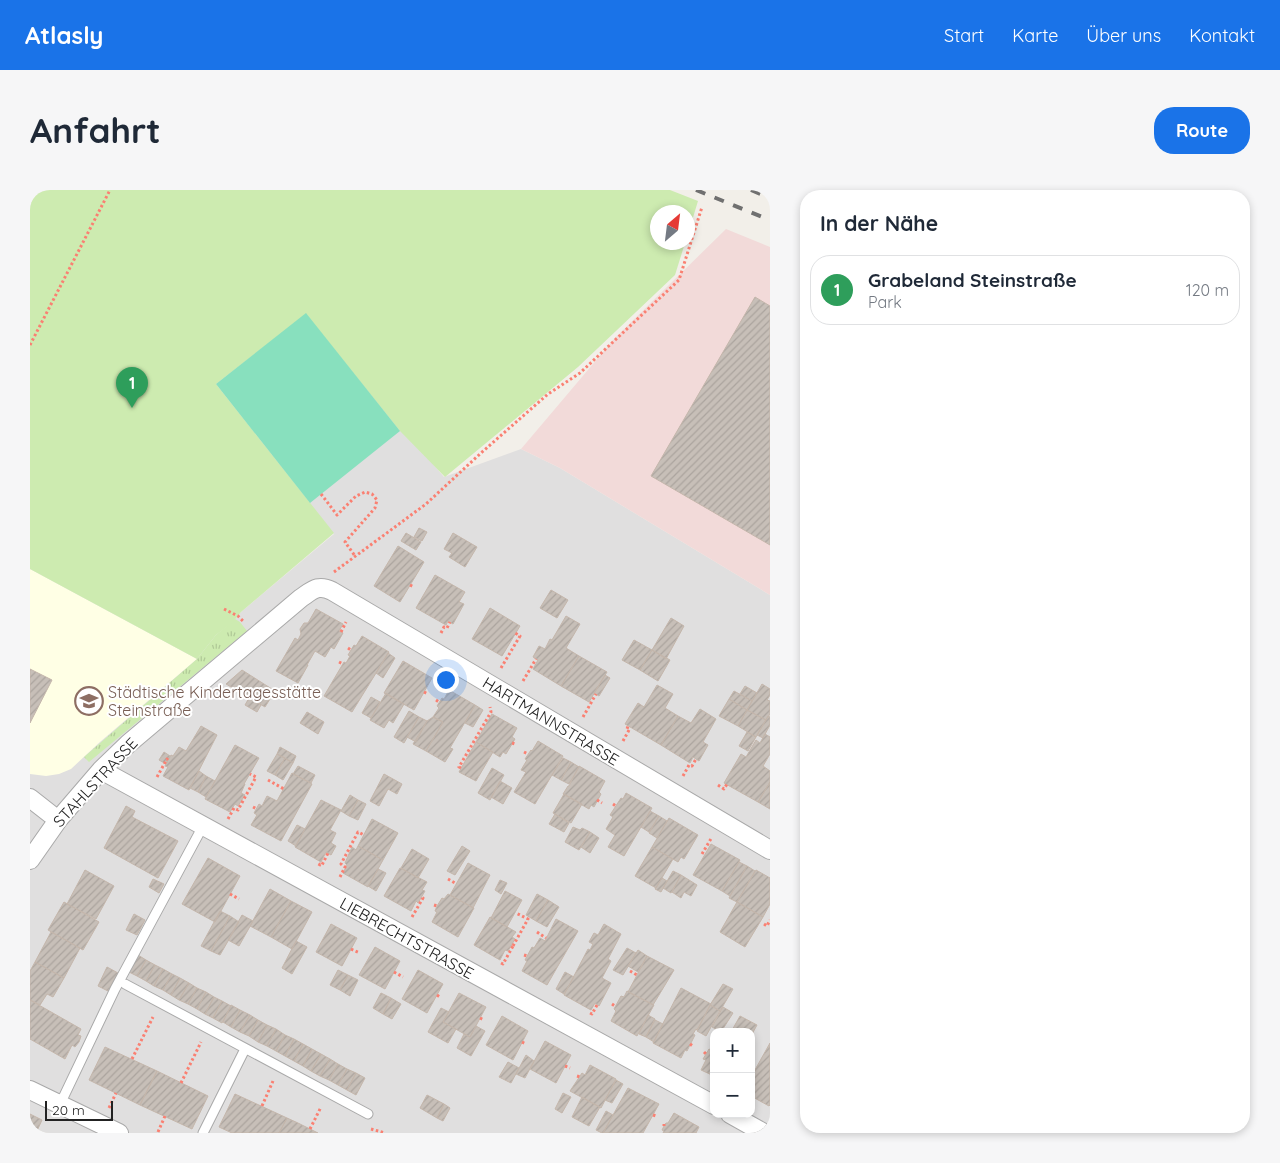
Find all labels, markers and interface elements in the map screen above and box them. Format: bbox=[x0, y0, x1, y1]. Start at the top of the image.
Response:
text: Atlasly bbox=[25, 20, 103, 50]
text: Start bbox=[944, 24, 984, 47]
text: Karte bbox=[1012, 24, 1058, 47]
text: Über uns bbox=[1086, 24, 1161, 47]
text: Kontakt bbox=[1189, 24, 1255, 47]
button: Route bbox=[1154, 107, 1250, 154]
text: Anfahrt bbox=[30, 108, 161, 152]
north arrow bbox=[650, 205, 695, 250]
text: In der Nähe bbox=[820, 210, 938, 236]
text: Grabeland Steinstraße bbox=[868, 268, 1077, 292]
text: 1 bbox=[834, 280, 840, 300]
text: 120 m bbox=[1186, 280, 1229, 300]
text: Park bbox=[868, 292, 902, 312]
pin: 1 bbox=[116, 367, 148, 408]
your location bbox=[433, 667, 459, 693]
street label: HARTMANNSTRASSE bbox=[479, 672, 623, 770]
place label: Städtische Kindertagesstätte Steinstraße bbox=[108, 682, 321, 720]
school or university icon: Städtische Kindertagesstätte Steinstraße bbox=[74, 686, 104, 716]
street label: STAHLSTRASSE bbox=[48, 733, 142, 831]
street label: LIEBRECHTSTRASSE bbox=[336, 893, 478, 983]
map controls bbox=[710, 1028, 755, 1118]
button: + bbox=[710, 1028, 755, 1073]
button: − bbox=[710, 1073, 755, 1118]
scale bar bbox=[45, 1098, 112, 1121]
text: 20 m bbox=[52, 1101, 85, 1119]

